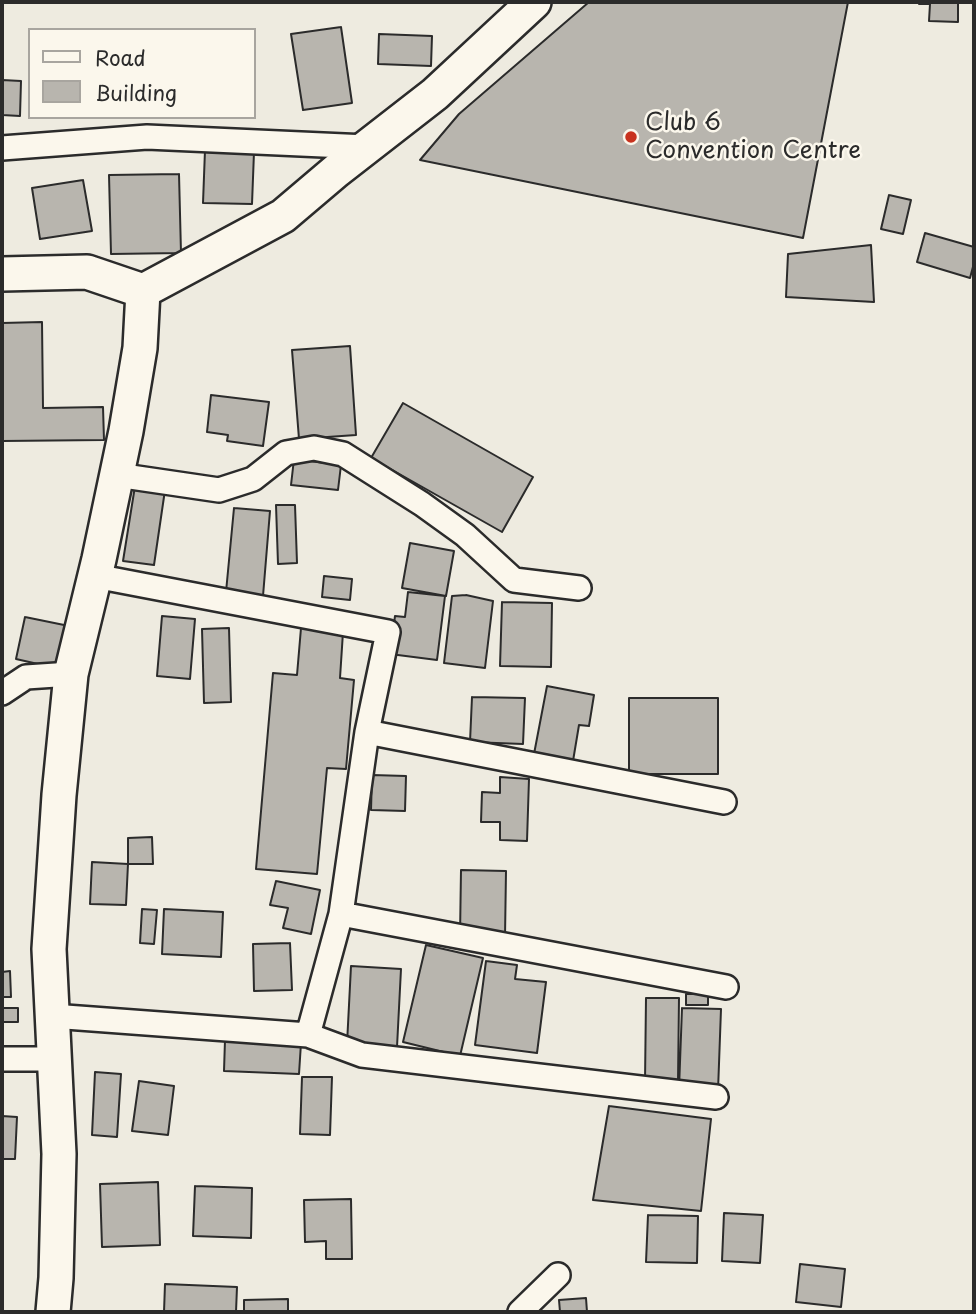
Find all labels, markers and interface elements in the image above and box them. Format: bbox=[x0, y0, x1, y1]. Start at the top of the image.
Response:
legend bbox=[28, 28, 256, 119]
text: Road bbox=[95, 41, 146, 73]
text: Building bbox=[95, 76, 177, 108]
place label: Club 6 Convention Centre bbox=[645, 109, 861, 165]
marker: Club 6 Convention Centre bbox=[623, 129, 639, 145]

